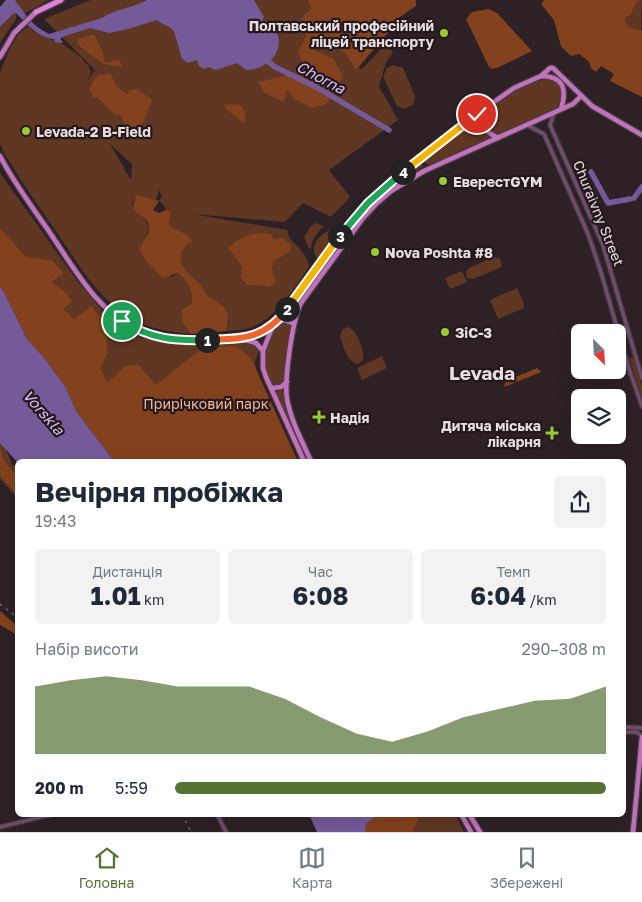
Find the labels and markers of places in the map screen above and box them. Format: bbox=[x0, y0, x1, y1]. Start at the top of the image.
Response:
place label: Полтавський професійний ліцей транспорту bbox=[249, 17, 435, 50]
marker: Полтавський професійний ліцей транспорту bbox=[438, 27, 450, 39]
pin bbox=[456, 93, 498, 135]
place label: Levada-2 B-Field bbox=[36, 123, 151, 140]
marker: Levada-2 B-Field bbox=[20, 125, 32, 137]
pin: 4 bbox=[390, 160, 416, 184]
place label: ЕверестGYM bbox=[453, 173, 543, 190]
marker: ЕверестGYM bbox=[437, 175, 449, 187]
pin: 3 bbox=[328, 224, 352, 248]
place label: Nova Poshta #8 bbox=[385, 244, 493, 261]
marker: Nova Poshta #8 bbox=[369, 246, 381, 258]
pin: 2 bbox=[274, 296, 300, 322]
pin bbox=[101, 300, 143, 342]
place label: ЗіС-3 bbox=[455, 324, 492, 341]
marker: ЗіС-3 bbox=[439, 326, 451, 338]
pin: 1 bbox=[194, 328, 220, 352]
place label: Надія bbox=[330, 409, 370, 426]
marker: Надія bbox=[312, 410, 326, 424]
place label: Дитяча міська лікарня bbox=[441, 417, 541, 450]
marker: Дитяча міська лікарня bbox=[545, 426, 559, 440]

